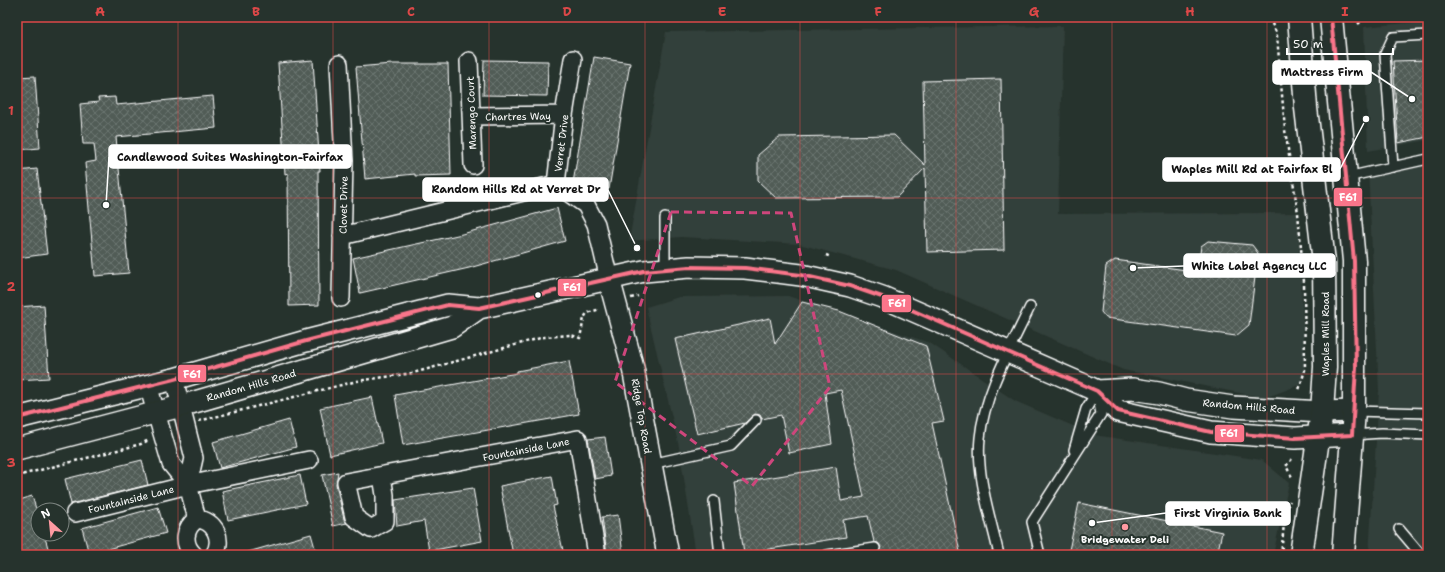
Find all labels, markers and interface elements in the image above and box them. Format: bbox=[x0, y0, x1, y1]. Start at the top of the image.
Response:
text: A bbox=[95, 3, 105, 20]
text: B bbox=[252, 3, 260, 20]
text: C bbox=[407, 3, 415, 20]
text: D bbox=[562, 3, 572, 20]
text: E bbox=[718, 3, 727, 20]
text: F bbox=[874, 3, 882, 20]
text: G bbox=[1029, 3, 1040, 20]
text: H bbox=[1185, 3, 1195, 20]
text: I bbox=[1341, 3, 1349, 20]
scale bar bbox=[1287, 30, 1393, 56]
text: 50 m bbox=[1293, 36, 1323, 52]
callout: Mattress Firm bbox=[1273, 61, 1371, 84]
text: Mattress Firm bbox=[1281, 65, 1363, 80]
street label: Marengo Court bbox=[464, 76, 479, 150]
text: 1 bbox=[8, 102, 14, 119]
street label: Chartres Way bbox=[485, 109, 551, 124]
street label: Verret Drive bbox=[552, 113, 572, 173]
callout: Candlewood Suites Washington-Fairfax bbox=[109, 145, 351, 168]
text: Candlewood Suites Washington-Fairfax bbox=[117, 150, 343, 165]
callout: Waples Mill Rd at Fairfax Bl bbox=[1163, 158, 1340, 181]
text: Waples Mill Rd at Fairfax Bl bbox=[1171, 162, 1333, 177]
street label: Clovet Drive bbox=[336, 176, 351, 234]
callout: Random Hills Rd at Verret Dr bbox=[423, 178, 608, 201]
text: Random Hills Rd at Verret Dr bbox=[431, 182, 601, 197]
line badge: F61 bbox=[1333, 187, 1363, 207]
text: F61 bbox=[1339, 190, 1357, 205]
callout: White Label Agency LLC bbox=[1184, 254, 1335, 277]
text: White Label Agency LLC bbox=[1191, 259, 1327, 274]
text: 2 bbox=[6, 278, 16, 295]
line badge: F61 bbox=[557, 278, 587, 297]
text: F61 bbox=[563, 280, 581, 295]
unlabelled marker bbox=[533, 290, 543, 300]
street label: Waples Mill Road bbox=[1319, 291, 1332, 376]
line badge: F61 bbox=[881, 294, 912, 313]
text: F61 bbox=[888, 296, 906, 311]
line badge: F61 bbox=[177, 364, 207, 383]
street label: Random Hills Road bbox=[205, 366, 298, 405]
text: F61 bbox=[183, 367, 201, 382]
street label: Ridge Top Road bbox=[628, 377, 655, 455]
street label: Random Hills Road bbox=[1202, 396, 1296, 417]
line badge: F61 bbox=[1214, 424, 1245, 443]
text: F61 bbox=[1220, 426, 1238, 441]
street label: Fountainside Lane bbox=[482, 435, 571, 464]
text: 3 bbox=[6, 454, 16, 471]
street label: Fountainside Lane bbox=[87, 482, 176, 516]
north arrow bbox=[30, 502, 70, 542]
callout: First Virginia Bank bbox=[1166, 502, 1290, 525]
text: N bbox=[38, 505, 53, 522]
text: First Virginia Bank bbox=[1174, 506, 1282, 521]
marker: Bridgewater Deli bbox=[1120, 522, 1130, 532]
place label: Bridgewater Deli bbox=[1081, 533, 1169, 546]

